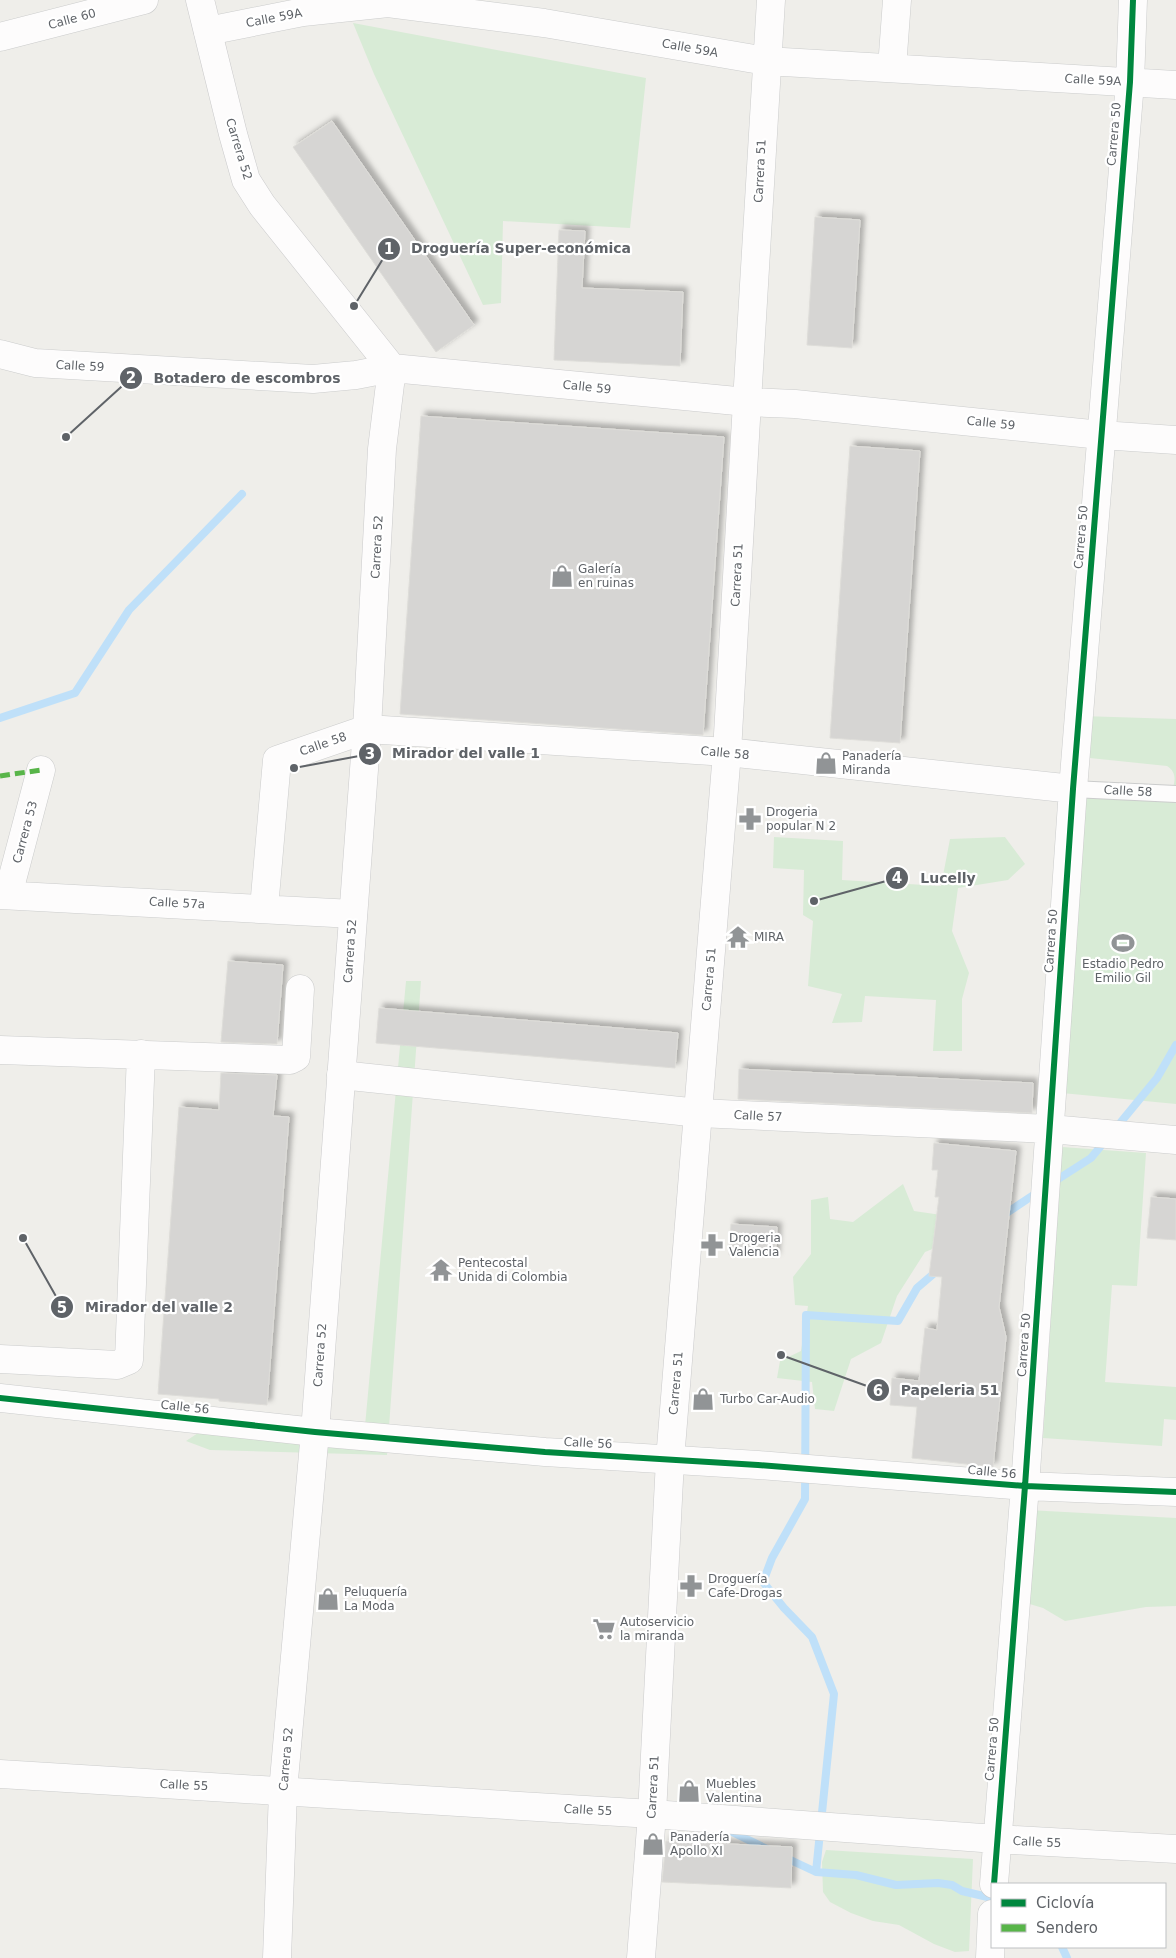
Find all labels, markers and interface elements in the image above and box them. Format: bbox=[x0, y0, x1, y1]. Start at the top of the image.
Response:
street label: Calle 60 bbox=[47, 6, 97, 32]
street label: Calle 59A bbox=[245, 6, 304, 30]
street label: Calle 59A bbox=[661, 36, 720, 60]
street label: Calle 59A bbox=[1064, 72, 1123, 89]
street label: Carrera 50 bbox=[1104, 102, 1124, 166]
street label: Carrera 52 bbox=[223, 116, 255, 182]
street label: Carrera 51 bbox=[751, 139, 769, 203]
callout: Droguería Super-económica bbox=[376, 234, 641, 263]
text: 1 bbox=[384, 240, 394, 258]
text: Droguería Super-económica bbox=[411, 240, 631, 256]
street label: Calle 59 bbox=[55, 358, 105, 374]
callout: Botadero de escombros bbox=[119, 364, 351, 393]
text: 2 bbox=[126, 369, 136, 387]
text: Botadero de escombros bbox=[154, 370, 340, 386]
street label: Calle 59 bbox=[562, 377, 612, 397]
street label: Calle 59 bbox=[966, 413, 1016, 433]
street label: Carrera 50 bbox=[1071, 505, 1091, 569]
street label: Carrera 52 bbox=[368, 515, 386, 579]
street label: Carrera 51 bbox=[728, 543, 746, 607]
place label: Galería en ruinas bbox=[578, 562, 634, 590]
shop icon: Galería en ruinas bbox=[549, 563, 575, 589]
street label: Calle 58 bbox=[298, 729, 348, 759]
callout: Mirador del valle 1 bbox=[357, 739, 550, 768]
street label: Calle 58 bbox=[700, 744, 750, 762]
text: 3 bbox=[365, 745, 375, 763]
text: Mirador del valle 1 bbox=[392, 745, 540, 761]
place label: Panadería Miranda bbox=[842, 749, 902, 777]
shop icon: Panadería Miranda bbox=[813, 750, 839, 776]
street label: Calle 58 bbox=[1103, 783, 1153, 799]
street label: Carrera 53 bbox=[10, 799, 40, 865]
place label: Drogeria popular N 2 bbox=[766, 805, 836, 833]
pharmacy icon: Drogeria popular N 2 bbox=[737, 806, 763, 832]
callout: Lucelly bbox=[885, 864, 985, 893]
text: 4 bbox=[892, 869, 902, 887]
text: Lucelly bbox=[920, 870, 976, 886]
street label: Calle 57a bbox=[149, 895, 205, 911]
street label: Carrera 50 bbox=[1042, 909, 1060, 973]
street label: Carrera 52 bbox=[341, 919, 359, 983]
temple icon: MIRA bbox=[725, 924, 751, 950]
place label: MIRA bbox=[754, 930, 785, 944]
sports icon: Estadio Pedro Emilio Gil bbox=[1110, 930, 1136, 956]
street label: Carrera 51 bbox=[699, 947, 719, 1011]
place label: Estadio Pedro Emilio Gil bbox=[1082, 957, 1164, 985]
street label: Calle 57 bbox=[733, 1108, 783, 1124]
place label: Drogeria Valencia bbox=[729, 1231, 781, 1259]
pharmacy icon: Drogeria Valencia bbox=[699, 1232, 725, 1258]
place label: Pentecostal Unida di Colombia bbox=[458, 1256, 568, 1284]
temple icon: Pentecostal Unida di Colombia bbox=[428, 1257, 454, 1283]
callout: Mirador del valle 2 bbox=[50, 1293, 243, 1322]
text: 5 bbox=[57, 1299, 67, 1317]
text: Mirador del valle 2 bbox=[85, 1299, 233, 1315]
street label: Carrera 50 bbox=[1015, 1313, 1033, 1377]
street label: Carrera 52 bbox=[311, 1323, 329, 1387]
street label: Carrera 51 bbox=[666, 1351, 686, 1415]
callout: Papeleria 51 bbox=[866, 1376, 1009, 1405]
text: 6 bbox=[873, 1382, 883, 1400]
text: Papeleria 51 bbox=[901, 1382, 999, 1398]
shop icon: Turbo Car-Audio bbox=[690, 1386, 716, 1412]
place label: Turbo Car-Audio bbox=[719, 1392, 815, 1406]
street label: Calle 56 bbox=[160, 1397, 210, 1417]
street label: Calle 56 bbox=[563, 1435, 613, 1451]
street label: Calle 56 bbox=[967, 1463, 1017, 1481]
place label: Droguería Cafe-Drogas bbox=[708, 1572, 782, 1600]
pharmacy icon: Droguería Cafe-Drogas bbox=[678, 1573, 704, 1599]
place label: Peluquería La Moda bbox=[344, 1585, 407, 1613]
shop icon: Peluquería La Moda bbox=[315, 1586, 341, 1612]
place label: Autoservicio la miranda bbox=[620, 1615, 694, 1643]
supermarket icon: Autoservicio la miranda bbox=[591, 1616, 617, 1642]
street label: Carrera 50 bbox=[982, 1717, 1002, 1781]
street label: Carrera 52 bbox=[276, 1727, 296, 1791]
street label: Carrera 51 bbox=[644, 1755, 662, 1819]
street label: Calle 55 bbox=[159, 1777, 209, 1793]
place label: Muebles Valentina bbox=[706, 1777, 762, 1805]
shop icon: Muebles Valentina bbox=[676, 1778, 702, 1804]
street label: Calle 55 bbox=[563, 1802, 613, 1818]
place label: Panadería Apollo XI bbox=[670, 1830, 730, 1858]
shop icon: Panadería Apollo XI bbox=[640, 1831, 666, 1857]
street label: Calle 55 bbox=[1012, 1834, 1062, 1850]
legend bbox=[991, 1883, 1166, 1948]
text: Ciclovía bbox=[1036, 1894, 1094, 1912]
text: Sendero bbox=[1036, 1919, 1098, 1937]

